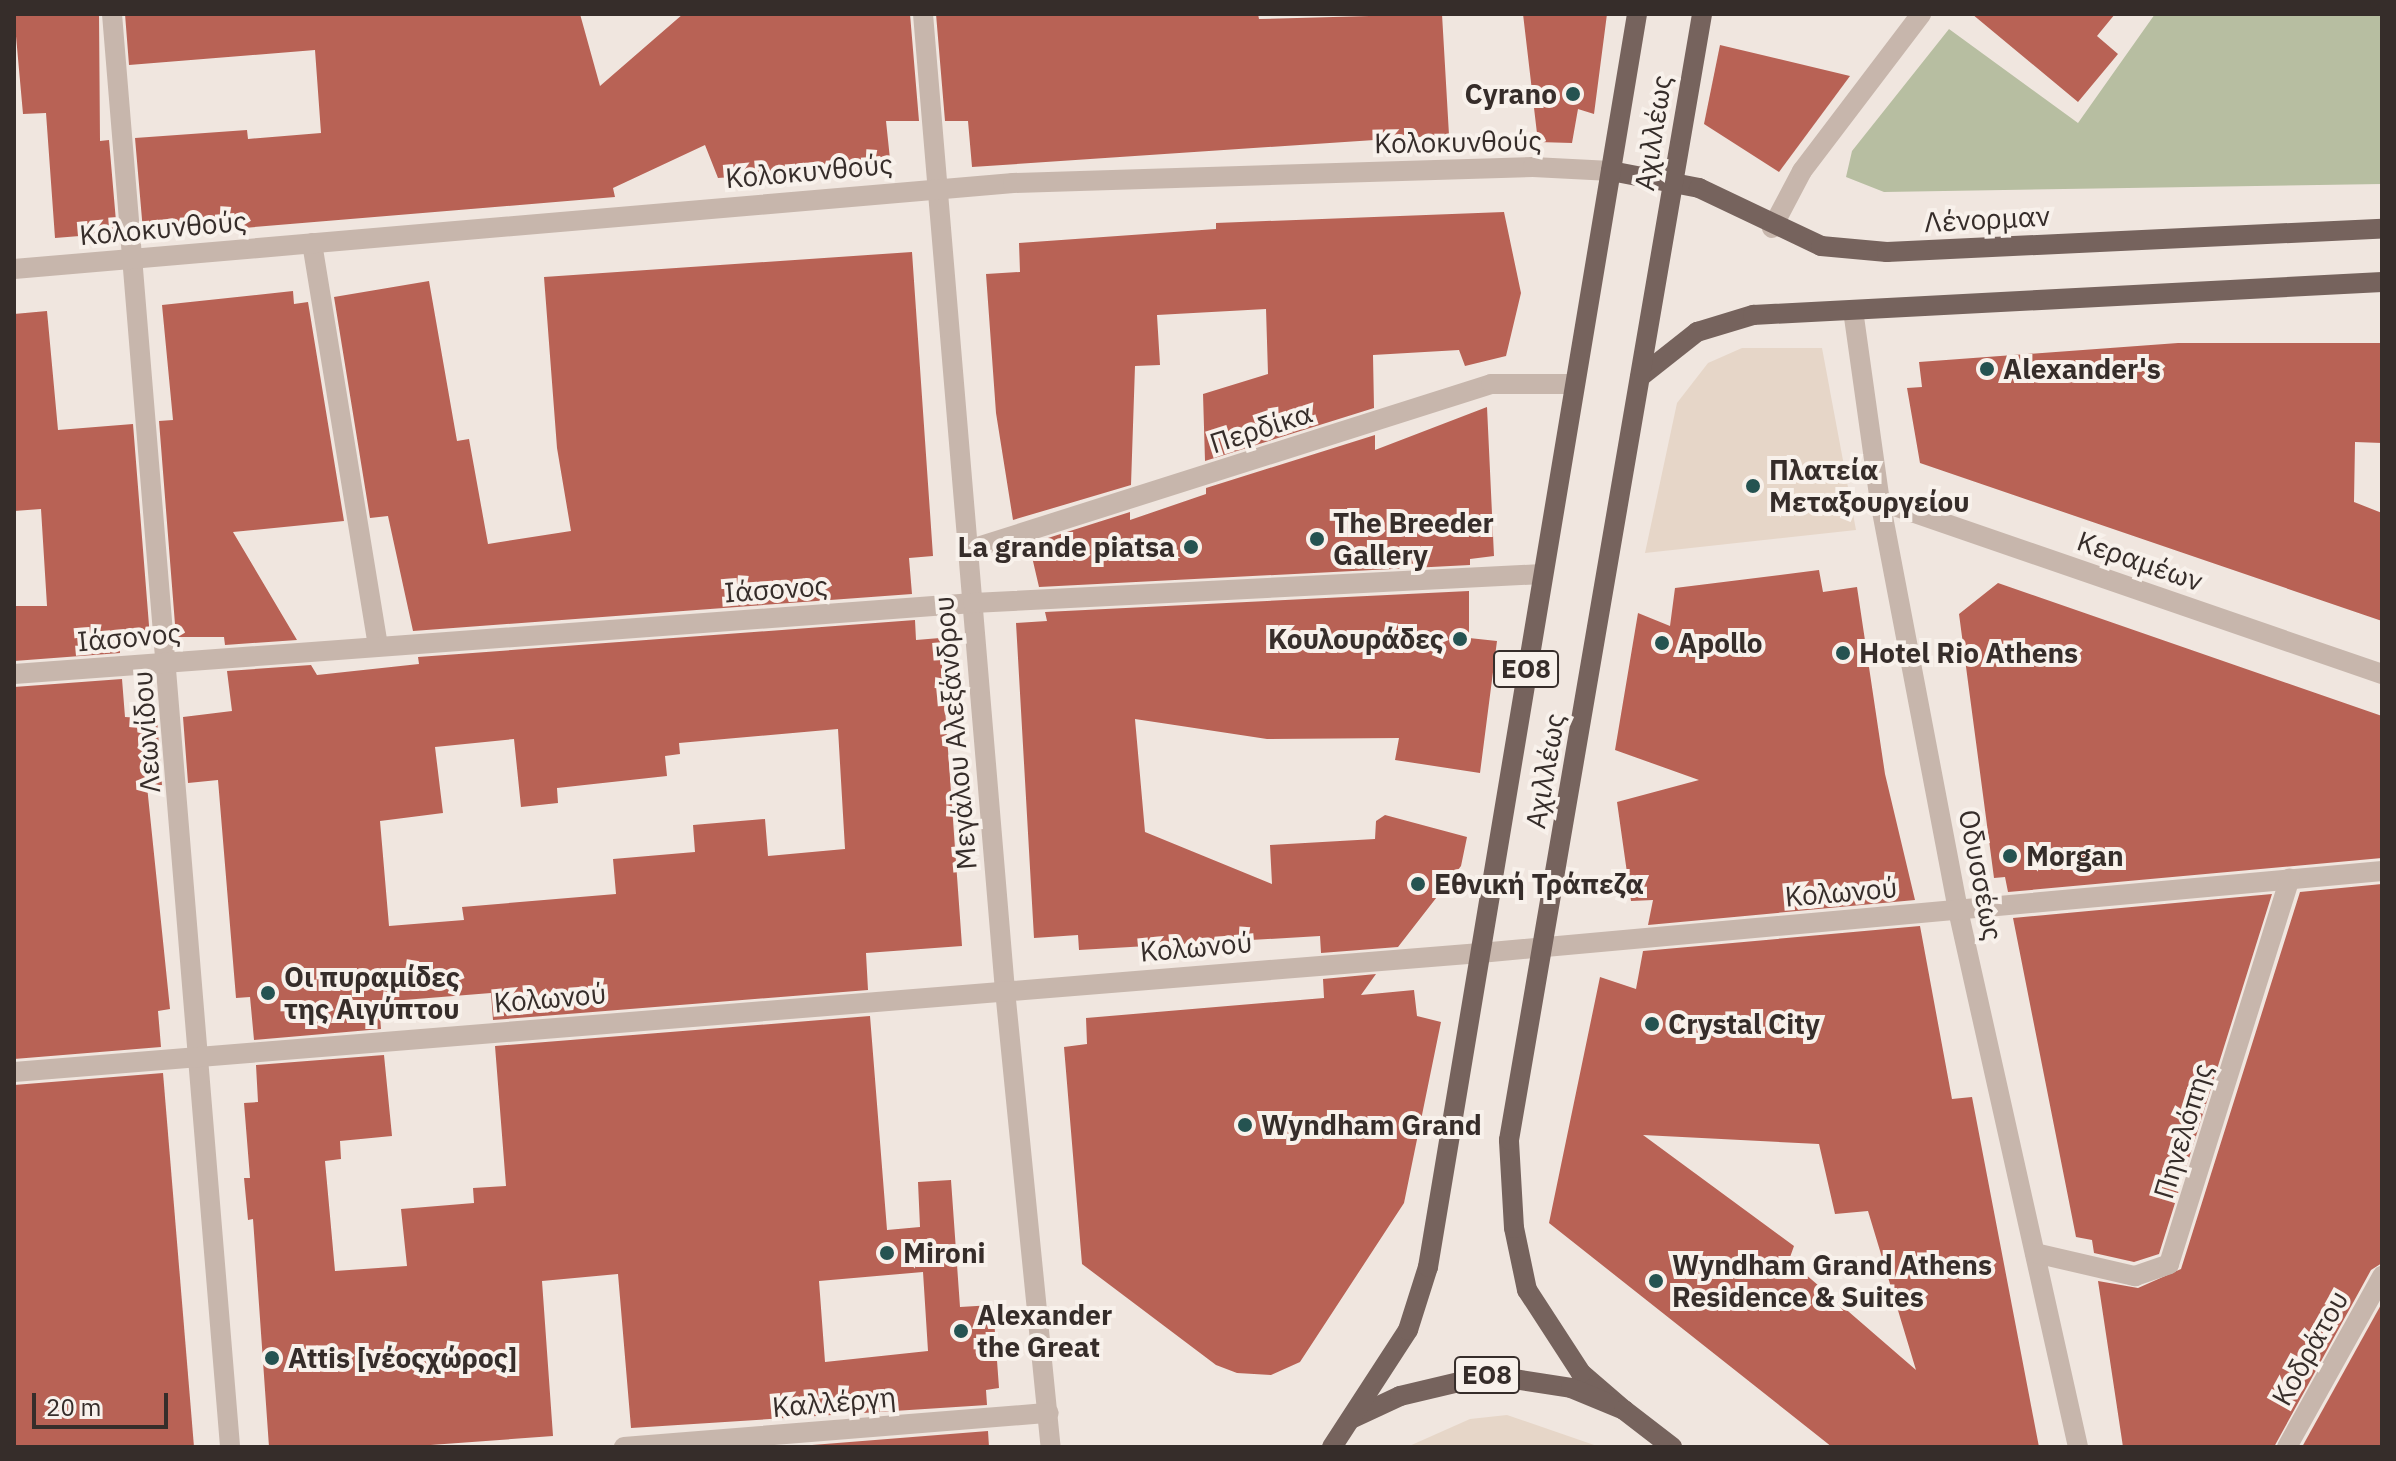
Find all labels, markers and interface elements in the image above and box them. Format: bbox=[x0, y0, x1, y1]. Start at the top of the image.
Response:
street label: Αχιλλέως bbox=[1627, 73, 1679, 193]
place label: Cyrano bbox=[1464, 77, 1557, 111]
marker: Cyrano bbox=[1564, 85, 1582, 103]
street label: Κολοκυνθούς bbox=[1374, 124, 1542, 160]
street label: Κολοκυνθούς bbox=[724, 147, 894, 195]
street label: Λένορμαν bbox=[1923, 199, 2051, 239]
street label: Κολοκυνθούς bbox=[78, 204, 248, 252]
place label: Alexander's bbox=[2003, 352, 2161, 386]
marker: Alexander's bbox=[1978, 360, 1996, 378]
street label: Περδίκα bbox=[1205, 396, 1317, 460]
place label: Πλατεία Μεταξουργείου bbox=[1769, 453, 1970, 519]
marker: Πλατεία Μεταξουργείου bbox=[1744, 477, 1762, 495]
place label: The Breeder Gallery bbox=[1333, 506, 1494, 572]
street label: Κεραμέων bbox=[2073, 524, 2207, 598]
place label: La grande piatsa bbox=[958, 530, 1175, 564]
marker: The Breeder Gallery bbox=[1308, 530, 1326, 548]
marker: La grande piatsa bbox=[1182, 538, 1200, 556]
street label: Ιάσονος bbox=[723, 569, 829, 609]
street label: Μεγάλου Αλεξάνδρου bbox=[926, 595, 984, 871]
street label: Ιάσονος bbox=[76, 616, 182, 658]
place label: Κουλουράδες bbox=[1268, 622, 1444, 656]
place label: Apollo bbox=[1678, 626, 1763, 660]
marker: Κουλουράδες bbox=[1451, 630, 1469, 648]
marker: Apollo bbox=[1653, 634, 1671, 652]
place label: Hotel Rio Athens bbox=[1859, 636, 2078, 670]
marker: Hotel Rio Athens bbox=[1834, 644, 1852, 662]
road number: ΕΟ8 bbox=[1492, 647, 1560, 691]
street label: Λεωνίδου bbox=[125, 670, 167, 794]
street label: Αχιλλέως bbox=[1518, 711, 1572, 831]
street label: Οδυσσέως bbox=[1952, 807, 2010, 943]
place label: Morgan bbox=[2026, 839, 2124, 873]
marker: Morgan bbox=[2001, 847, 2019, 865]
place label: Εθνική Τράπεζα bbox=[1434, 867, 1644, 901]
street label: Κολωνού bbox=[1783, 870, 1899, 914]
marker: Εθνική Τράπεζα bbox=[1409, 875, 1427, 893]
street label: Κολωνού bbox=[1138, 925, 1254, 969]
place label: Οι πυραμίδες της Αιγύπτου bbox=[284, 960, 460, 1026]
street label: Κολωνού bbox=[492, 976, 608, 1020]
marker: Οι πυραμίδες της Αιγύπτου bbox=[259, 984, 277, 1002]
place label: Crystal City bbox=[1668, 1007, 1820, 1041]
marker: Crystal City bbox=[1643, 1015, 1661, 1033]
street label: Πηνελόπης bbox=[2146, 1059, 2220, 1203]
place label: Wyndham Grand bbox=[1261, 1108, 1482, 1142]
marker: Wyndham Grand bbox=[1236, 1116, 1254, 1134]
place label: Mironi bbox=[903, 1236, 986, 1270]
marker: Mironi bbox=[878, 1244, 896, 1262]
place label: Wyndham Grand Athens Residence & Suites bbox=[1672, 1248, 1992, 1314]
marker: Wyndham Grand Athens Residence & Suites bbox=[1647, 1272, 1665, 1290]
street label: Κοδράτου bbox=[2265, 1285, 2355, 1411]
place label: Alexander the Great bbox=[977, 1298, 1112, 1364]
marker: Alexander the Great bbox=[952, 1322, 970, 1340]
place label: Attis [νέοςχώρος] bbox=[288, 1341, 517, 1375]
marker: Attis [νέοςχώρος] bbox=[263, 1349, 281, 1367]
road number: ΕΟ8 bbox=[1453, 1353, 1521, 1397]
scale bar bbox=[36, 1377, 172, 1427]
street label: Καλλέργη bbox=[771, 1380, 897, 1424]
text: 20 m bbox=[46, 1391, 101, 1423]

